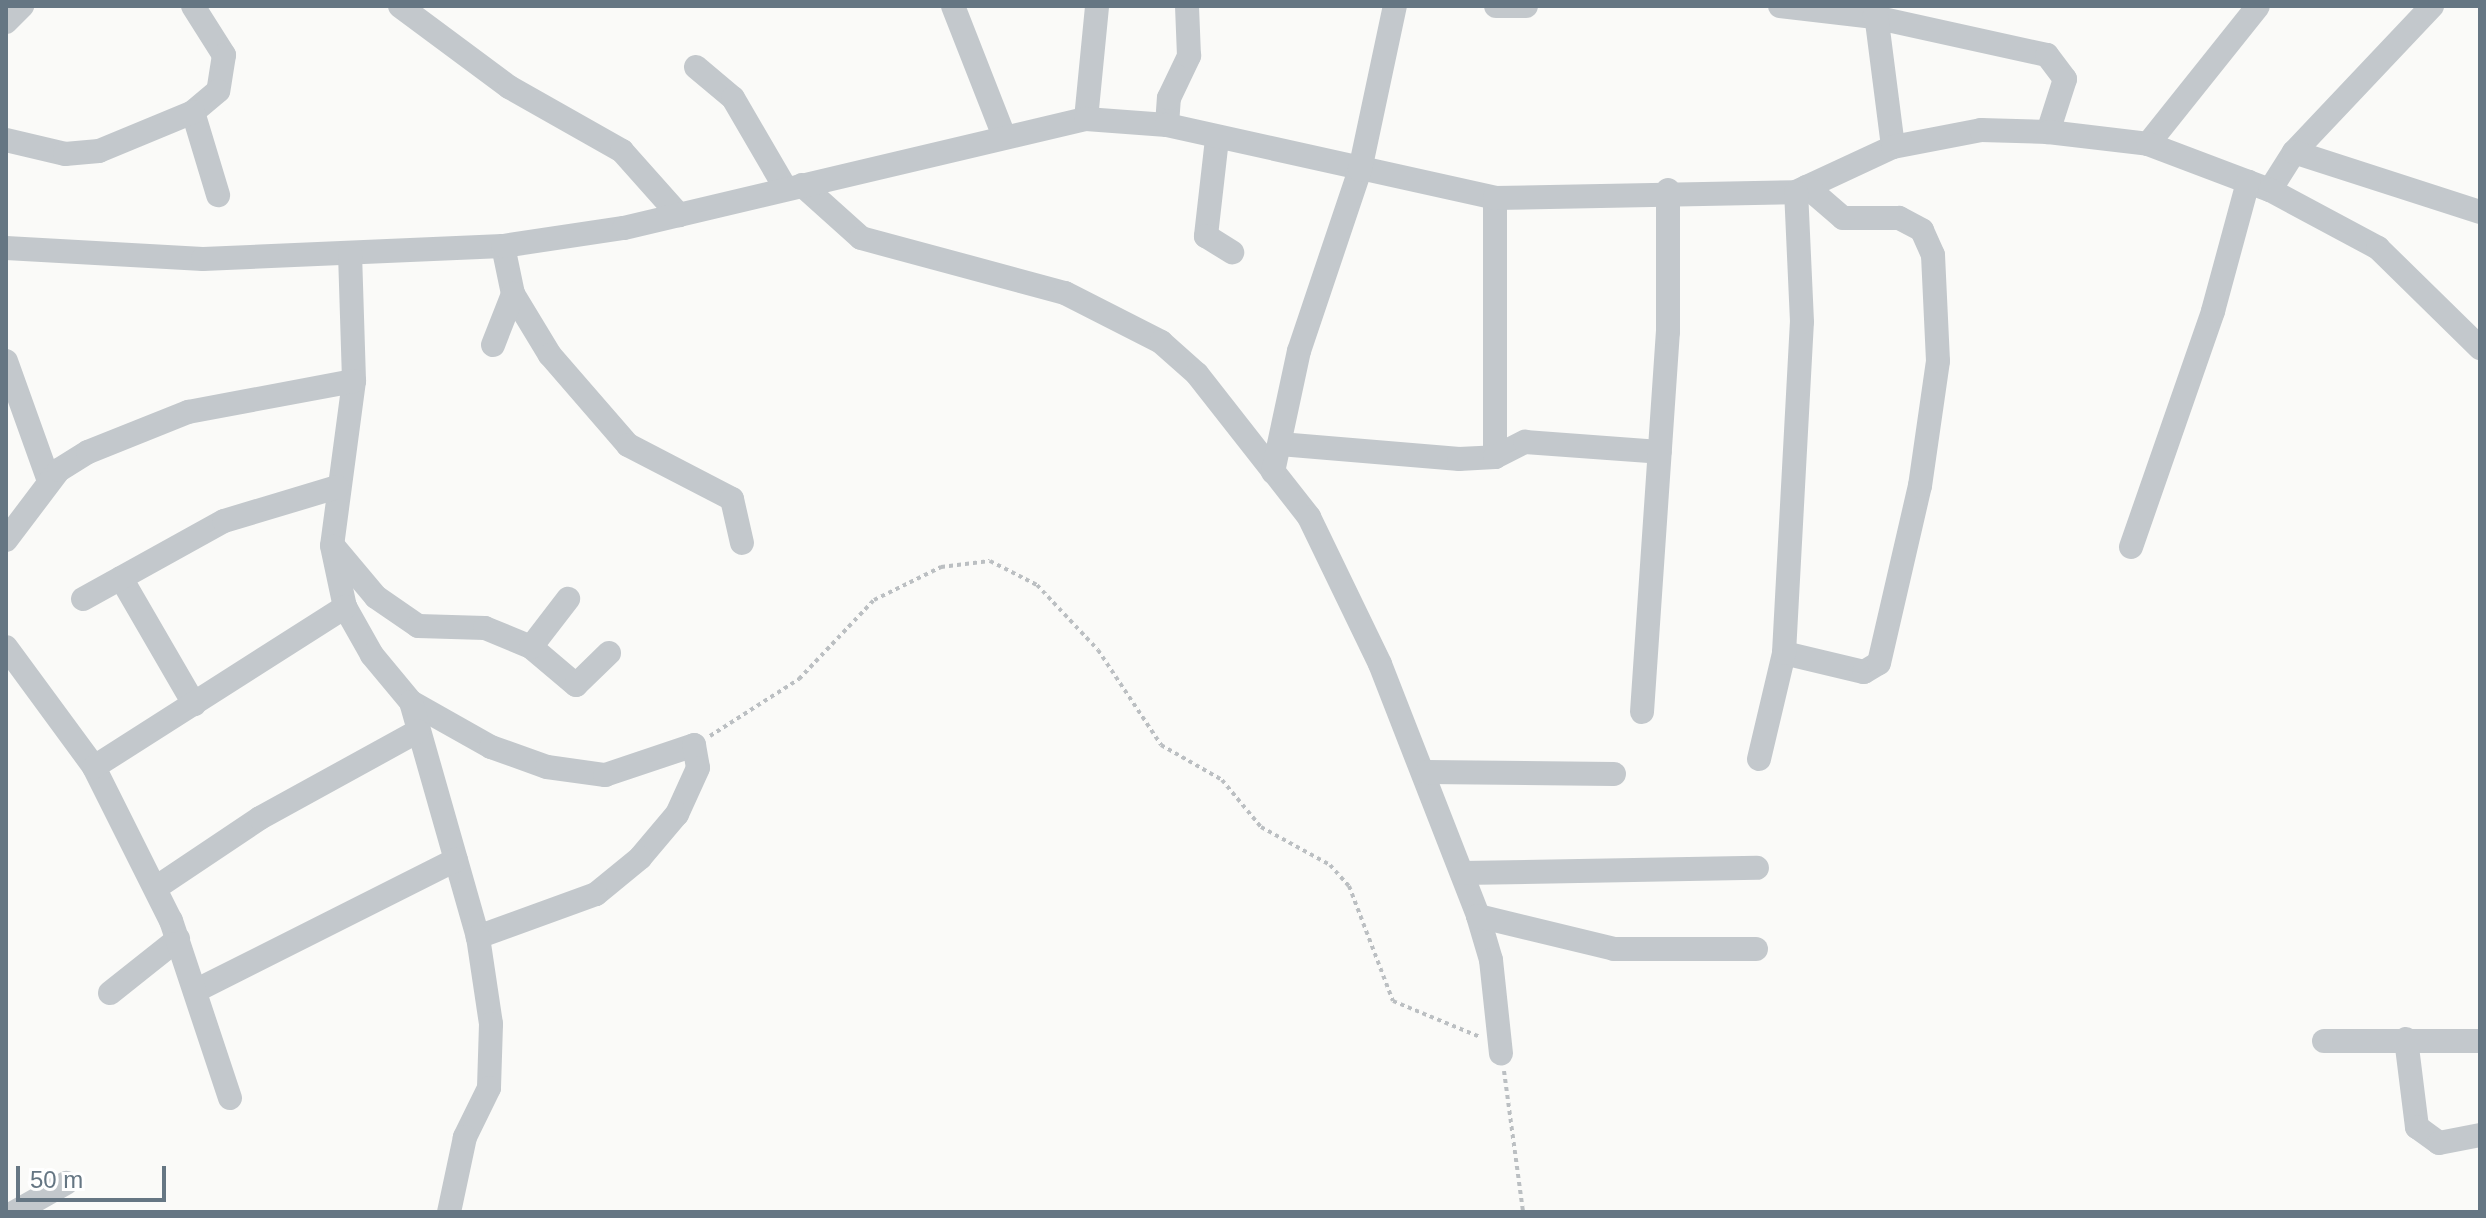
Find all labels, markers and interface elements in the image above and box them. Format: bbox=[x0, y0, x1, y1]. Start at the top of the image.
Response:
scale bar bbox=[20, 1150, 170, 1200]
text: 50 m bbox=[30, 1166, 83, 1193]

